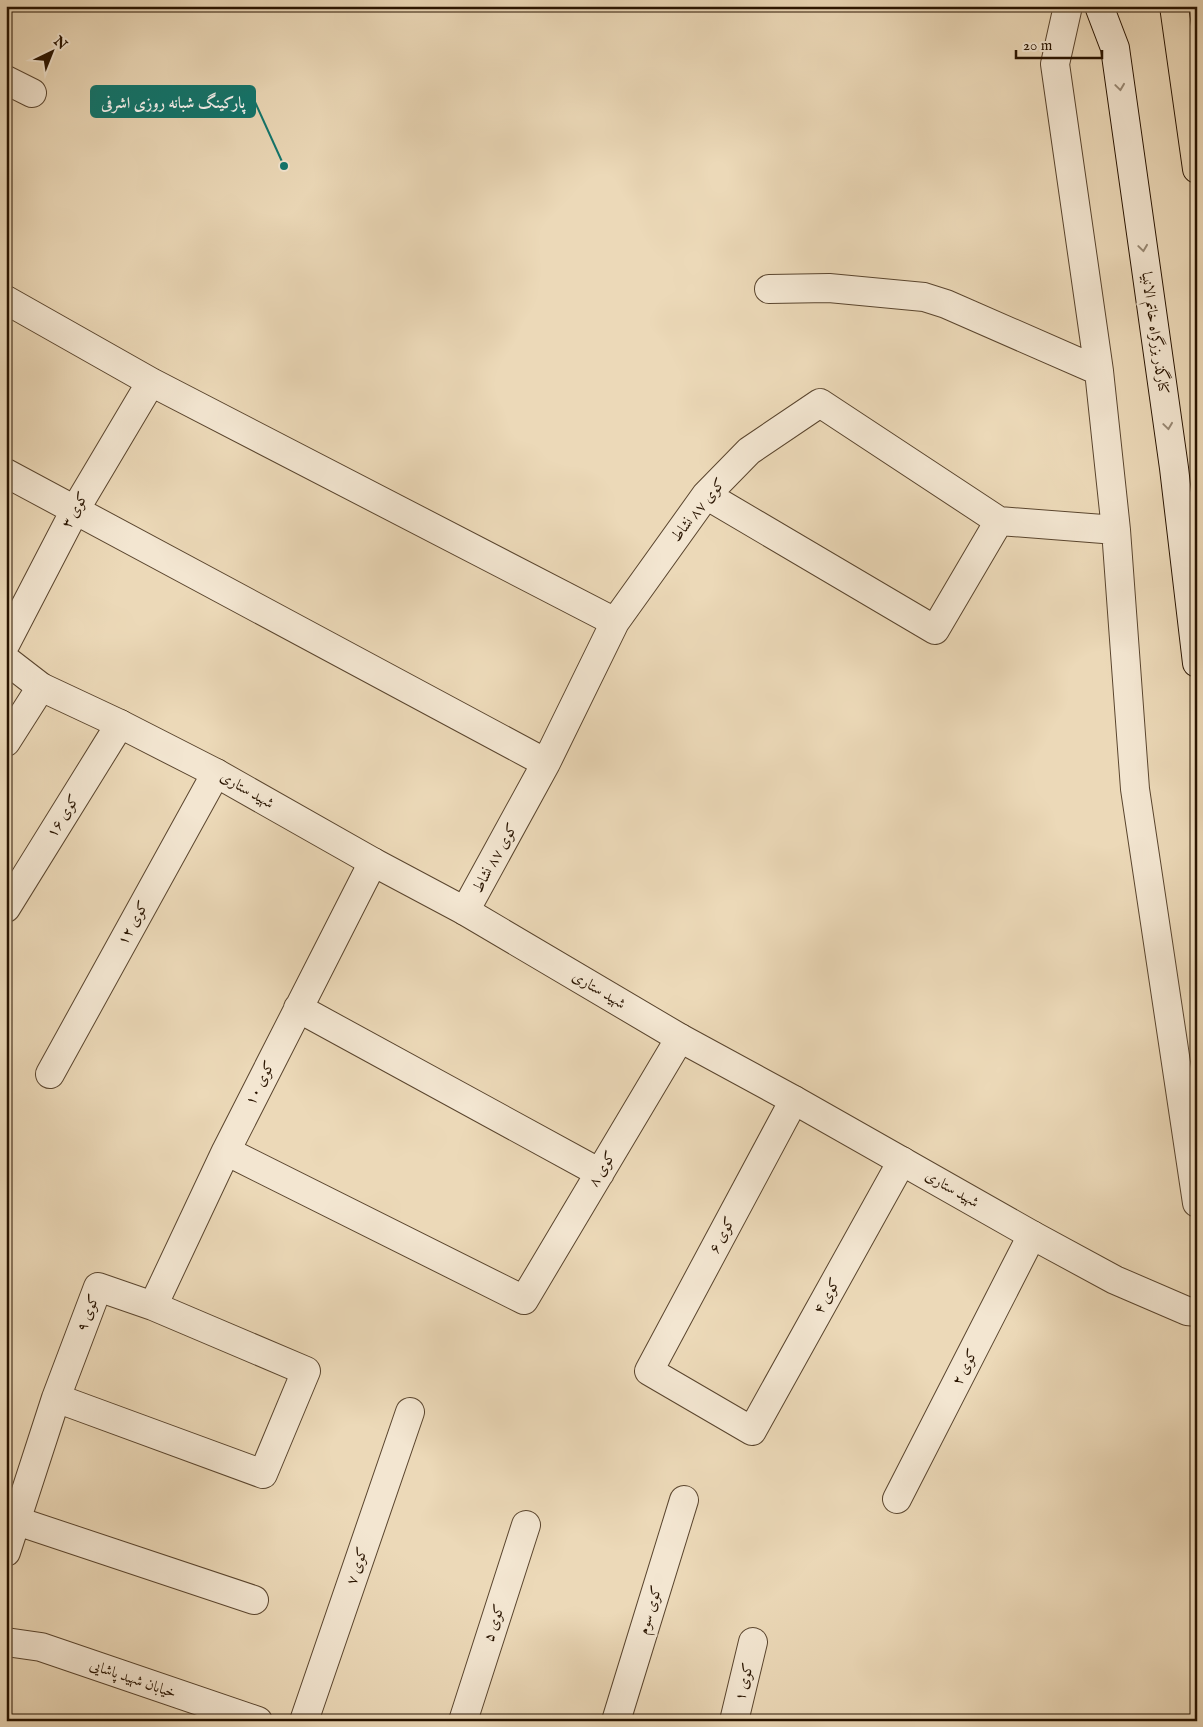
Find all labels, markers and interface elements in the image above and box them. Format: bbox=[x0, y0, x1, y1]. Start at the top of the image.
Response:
north arrow bbox=[28, 28, 78, 78]
scale bar bbox=[1016, 28, 1102, 60]
text: N bbox=[49, 32, 71, 54]
text: 20 m bbox=[1023, 36, 1053, 55]
one-way arrow bbox=[1114, 83, 1125, 91]
callout: پارکینگ شبانه روزی اشرفی bbox=[91, 86, 255, 117]
text: پارکینگ شبانه روزی اشرفی bbox=[100, 92, 246, 115]
one-way arrow bbox=[1137, 244, 1148, 252]
street label: کنارگذر بزرگراه خاتم الانبیا bbox=[1134, 270, 1175, 396]
one-way arrow bbox=[1162, 422, 1173, 430]
street label: کوی ۸۷ نشاط bbox=[667, 474, 729, 546]
street label: کوی ۳ bbox=[57, 489, 93, 531]
street label: شهید ستاری bbox=[217, 767, 277, 813]
street label: کوی ۱۶ bbox=[42, 791, 84, 841]
street label: کوی ۸۷ نشاط bbox=[468, 820, 522, 896]
street label: کوی ۱۲ bbox=[113, 898, 153, 948]
street label: شهید ستاری bbox=[569, 967, 629, 1013]
street label: کوی ۱۰ bbox=[241, 1058, 279, 1108]
street label: کوی ۸ bbox=[584, 1148, 620, 1190]
street label: شهید ستاری bbox=[922, 1166, 982, 1212]
street label: کوی ۶ bbox=[705, 1214, 739, 1256]
street label: کوی ۴ bbox=[809, 1275, 845, 1317]
street label: کوی ۹ bbox=[72, 1292, 104, 1334]
street label: کوی ۲ bbox=[948, 1346, 982, 1388]
street label: کوی ۷ bbox=[342, 1545, 372, 1587]
street label: کوی سوم bbox=[634, 1583, 669, 1638]
street label: کوی ۵ bbox=[479, 1602, 509, 1644]
street label: خیابان شهید پاشایی bbox=[87, 1655, 179, 1704]
street label: کوی ۱ bbox=[730, 1661, 758, 1703]

